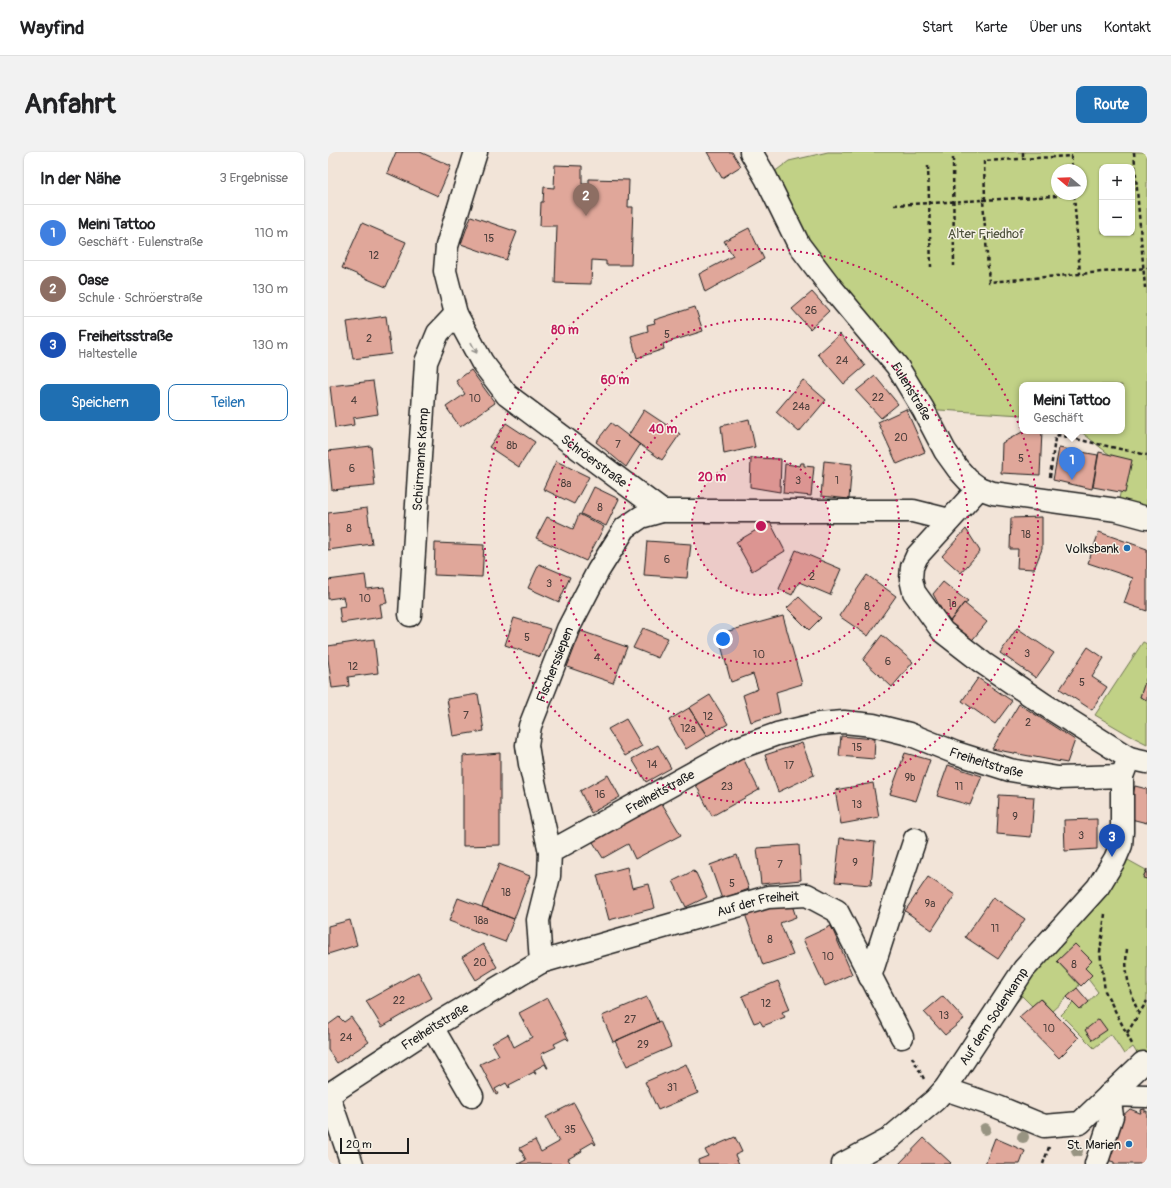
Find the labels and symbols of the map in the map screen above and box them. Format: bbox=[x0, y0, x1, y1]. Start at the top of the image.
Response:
north arrow bbox=[1051, 164, 1087, 200]
pin: 2 bbox=[573, 183, 599, 216]
park label: Alter Friedhof bbox=[948, 226, 1025, 242]
house number: 15 bbox=[484, 232, 494, 245]
house number: 12 bbox=[369, 249, 379, 262]
house number: 26 bbox=[805, 304, 817, 317]
text: 80 m bbox=[551, 323, 579, 338]
house number: 5 bbox=[664, 328, 670, 341]
house number: 2 bbox=[366, 332, 372, 345]
one-way arrow bbox=[471, 342, 479, 354]
house number: 24 bbox=[836, 354, 849, 367]
street label: Eulenstraße bbox=[888, 360, 935, 424]
text: 60 m bbox=[601, 373, 630, 388]
house number: 22 bbox=[872, 391, 884, 404]
house number: 10 bbox=[469, 392, 481, 405]
house number: 4 bbox=[351, 394, 358, 407]
house number: 24a bbox=[792, 400, 810, 413]
street label: Schürmanns Kamp bbox=[410, 407, 432, 512]
text: 40 m bbox=[648, 422, 678, 437]
street label: Schröerstraße bbox=[558, 431, 630, 491]
house number: 20 bbox=[894, 431, 908, 444]
house number: 7 bbox=[615, 438, 621, 451]
house number: 8b bbox=[507, 439, 517, 452]
pin: 1 bbox=[1059, 447, 1085, 480]
house number: 5 bbox=[1018, 452, 1024, 465]
house number: 6 bbox=[349, 462, 355, 475]
text: 20 m bbox=[698, 470, 726, 485]
house number: 3 bbox=[795, 474, 801, 487]
house number: 1 bbox=[835, 474, 839, 487]
house number: 8a bbox=[561, 477, 571, 490]
house number: 8 bbox=[597, 501, 603, 514]
centre of rings bbox=[754, 519, 768, 533]
house number: 8 bbox=[346, 522, 352, 535]
house number: 18 bbox=[1021, 528, 1031, 541]
place label: Volksbank bbox=[1065, 541, 1120, 557]
marker: Volksbank bbox=[1122, 543, 1132, 553]
house number: 6 bbox=[664, 553, 670, 566]
house number: 2 bbox=[809, 570, 815, 583]
house number: 3 bbox=[546, 577, 552, 590]
house number: 10 bbox=[359, 592, 371, 605]
house number: 1a bbox=[947, 597, 957, 610]
house number: 8 bbox=[864, 600, 870, 613]
street label: Fischerssiepen bbox=[533, 625, 577, 705]
your location bbox=[713, 629, 733, 649]
house number: 5 bbox=[524, 631, 530, 644]
house number: 3 bbox=[1024, 647, 1030, 660]
house number: 10 bbox=[753, 648, 765, 661]
house number: 4 bbox=[594, 651, 601, 664]
house number: 6 bbox=[885, 655, 891, 668]
house number: 12 bbox=[348, 660, 358, 673]
house number: 5 bbox=[1079, 676, 1085, 689]
house number: 7 bbox=[463, 709, 469, 722]
house number: 12 bbox=[703, 710, 713, 723]
house number: 2 bbox=[1025, 716, 1031, 729]
house number: 12a bbox=[680, 722, 696, 735]
house number: 15 bbox=[852, 741, 862, 754]
street label: Freiheitstraße bbox=[947, 744, 1025, 781]
house number: 14 bbox=[647, 758, 658, 771]
house number: 17 bbox=[784, 759, 794, 772]
street label: Freiheitstraße bbox=[623, 766, 698, 818]
house number: 9b bbox=[904, 771, 916, 784]
house number: 23 bbox=[721, 780, 733, 793]
house number: 11 bbox=[955, 780, 963, 793]
house number: 16 bbox=[595, 788, 605, 801]
house number: 13 bbox=[852, 798, 862, 811]
house number: 9 bbox=[1012, 810, 1018, 823]
pin: 3 bbox=[1099, 824, 1125, 857]
house number: 3 bbox=[1078, 829, 1084, 842]
house number: 9 bbox=[852, 856, 858, 869]
house number: 7 bbox=[777, 858, 783, 871]
house number: 5 bbox=[729, 877, 735, 890]
house number: 18 bbox=[501, 886, 511, 899]
street label: Auf der Freiheit bbox=[715, 888, 800, 920]
house number: 9a bbox=[925, 897, 935, 910]
house number: 18a bbox=[474, 914, 488, 927]
house number: 11 bbox=[991, 922, 999, 935]
house number: 8 bbox=[767, 933, 773, 946]
house number: 10 bbox=[822, 950, 834, 963]
house number: 20 bbox=[473, 956, 487, 969]
house number: 8 bbox=[1071, 958, 1077, 971]
street label: Auf dem Sodenkamp bbox=[956, 965, 1032, 1068]
house number: 22 bbox=[393, 994, 405, 1007]
house number: 12 bbox=[761, 997, 771, 1010]
street label: Freiheitstraße bbox=[399, 1000, 472, 1054]
house number: 13 bbox=[939, 1009, 949, 1022]
house number: 27 bbox=[624, 1013, 636, 1026]
house number: 10 bbox=[1043, 1022, 1055, 1035]
house number: 24 bbox=[340, 1031, 353, 1044]
house number: 29 bbox=[637, 1038, 649, 1051]
house number: 31 bbox=[667, 1081, 677, 1094]
house number: 35 bbox=[564, 1123, 576, 1136]
scale bar bbox=[340, 1136, 409, 1155]
place label: St. Marien bbox=[1067, 1137, 1121, 1153]
marker: St. Marien bbox=[1124, 1139, 1134, 1149]

